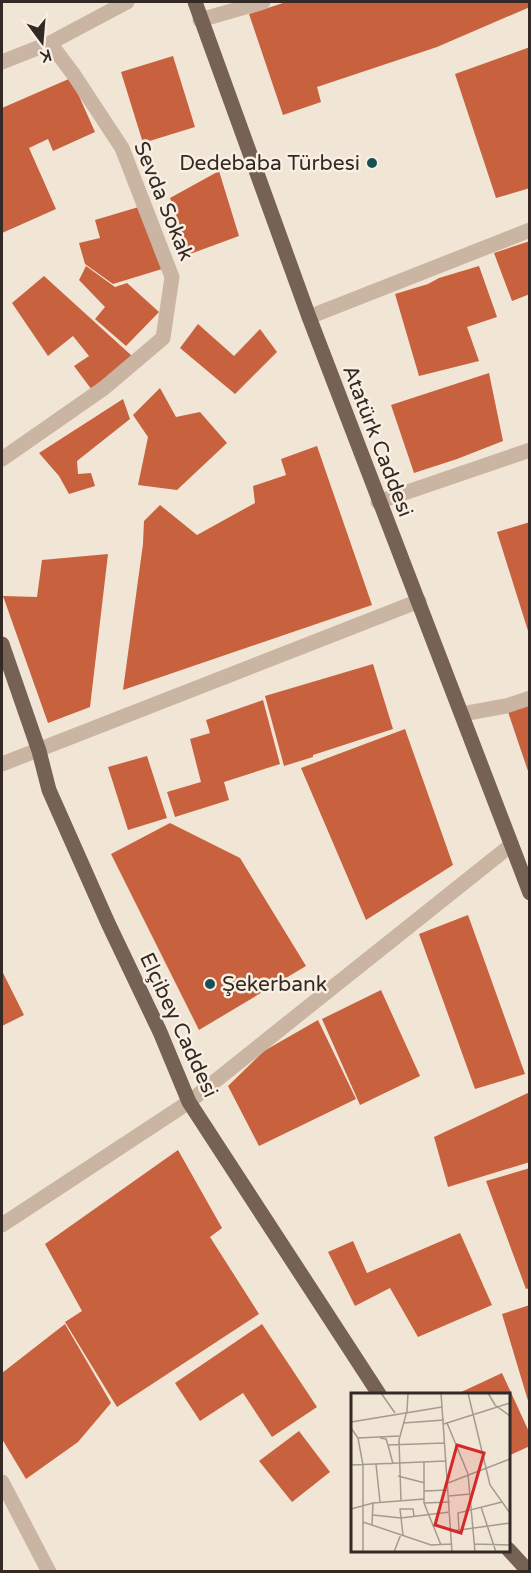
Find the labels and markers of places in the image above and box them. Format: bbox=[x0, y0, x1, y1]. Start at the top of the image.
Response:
place label: Dedebaba Türbesi bbox=[179, 151, 360, 176]
marker: Dedebaba Türbesi bbox=[365, 156, 379, 170]
place label: Şekerbank bbox=[222, 972, 327, 997]
marker: Şekerbank bbox=[203, 977, 217, 991]

